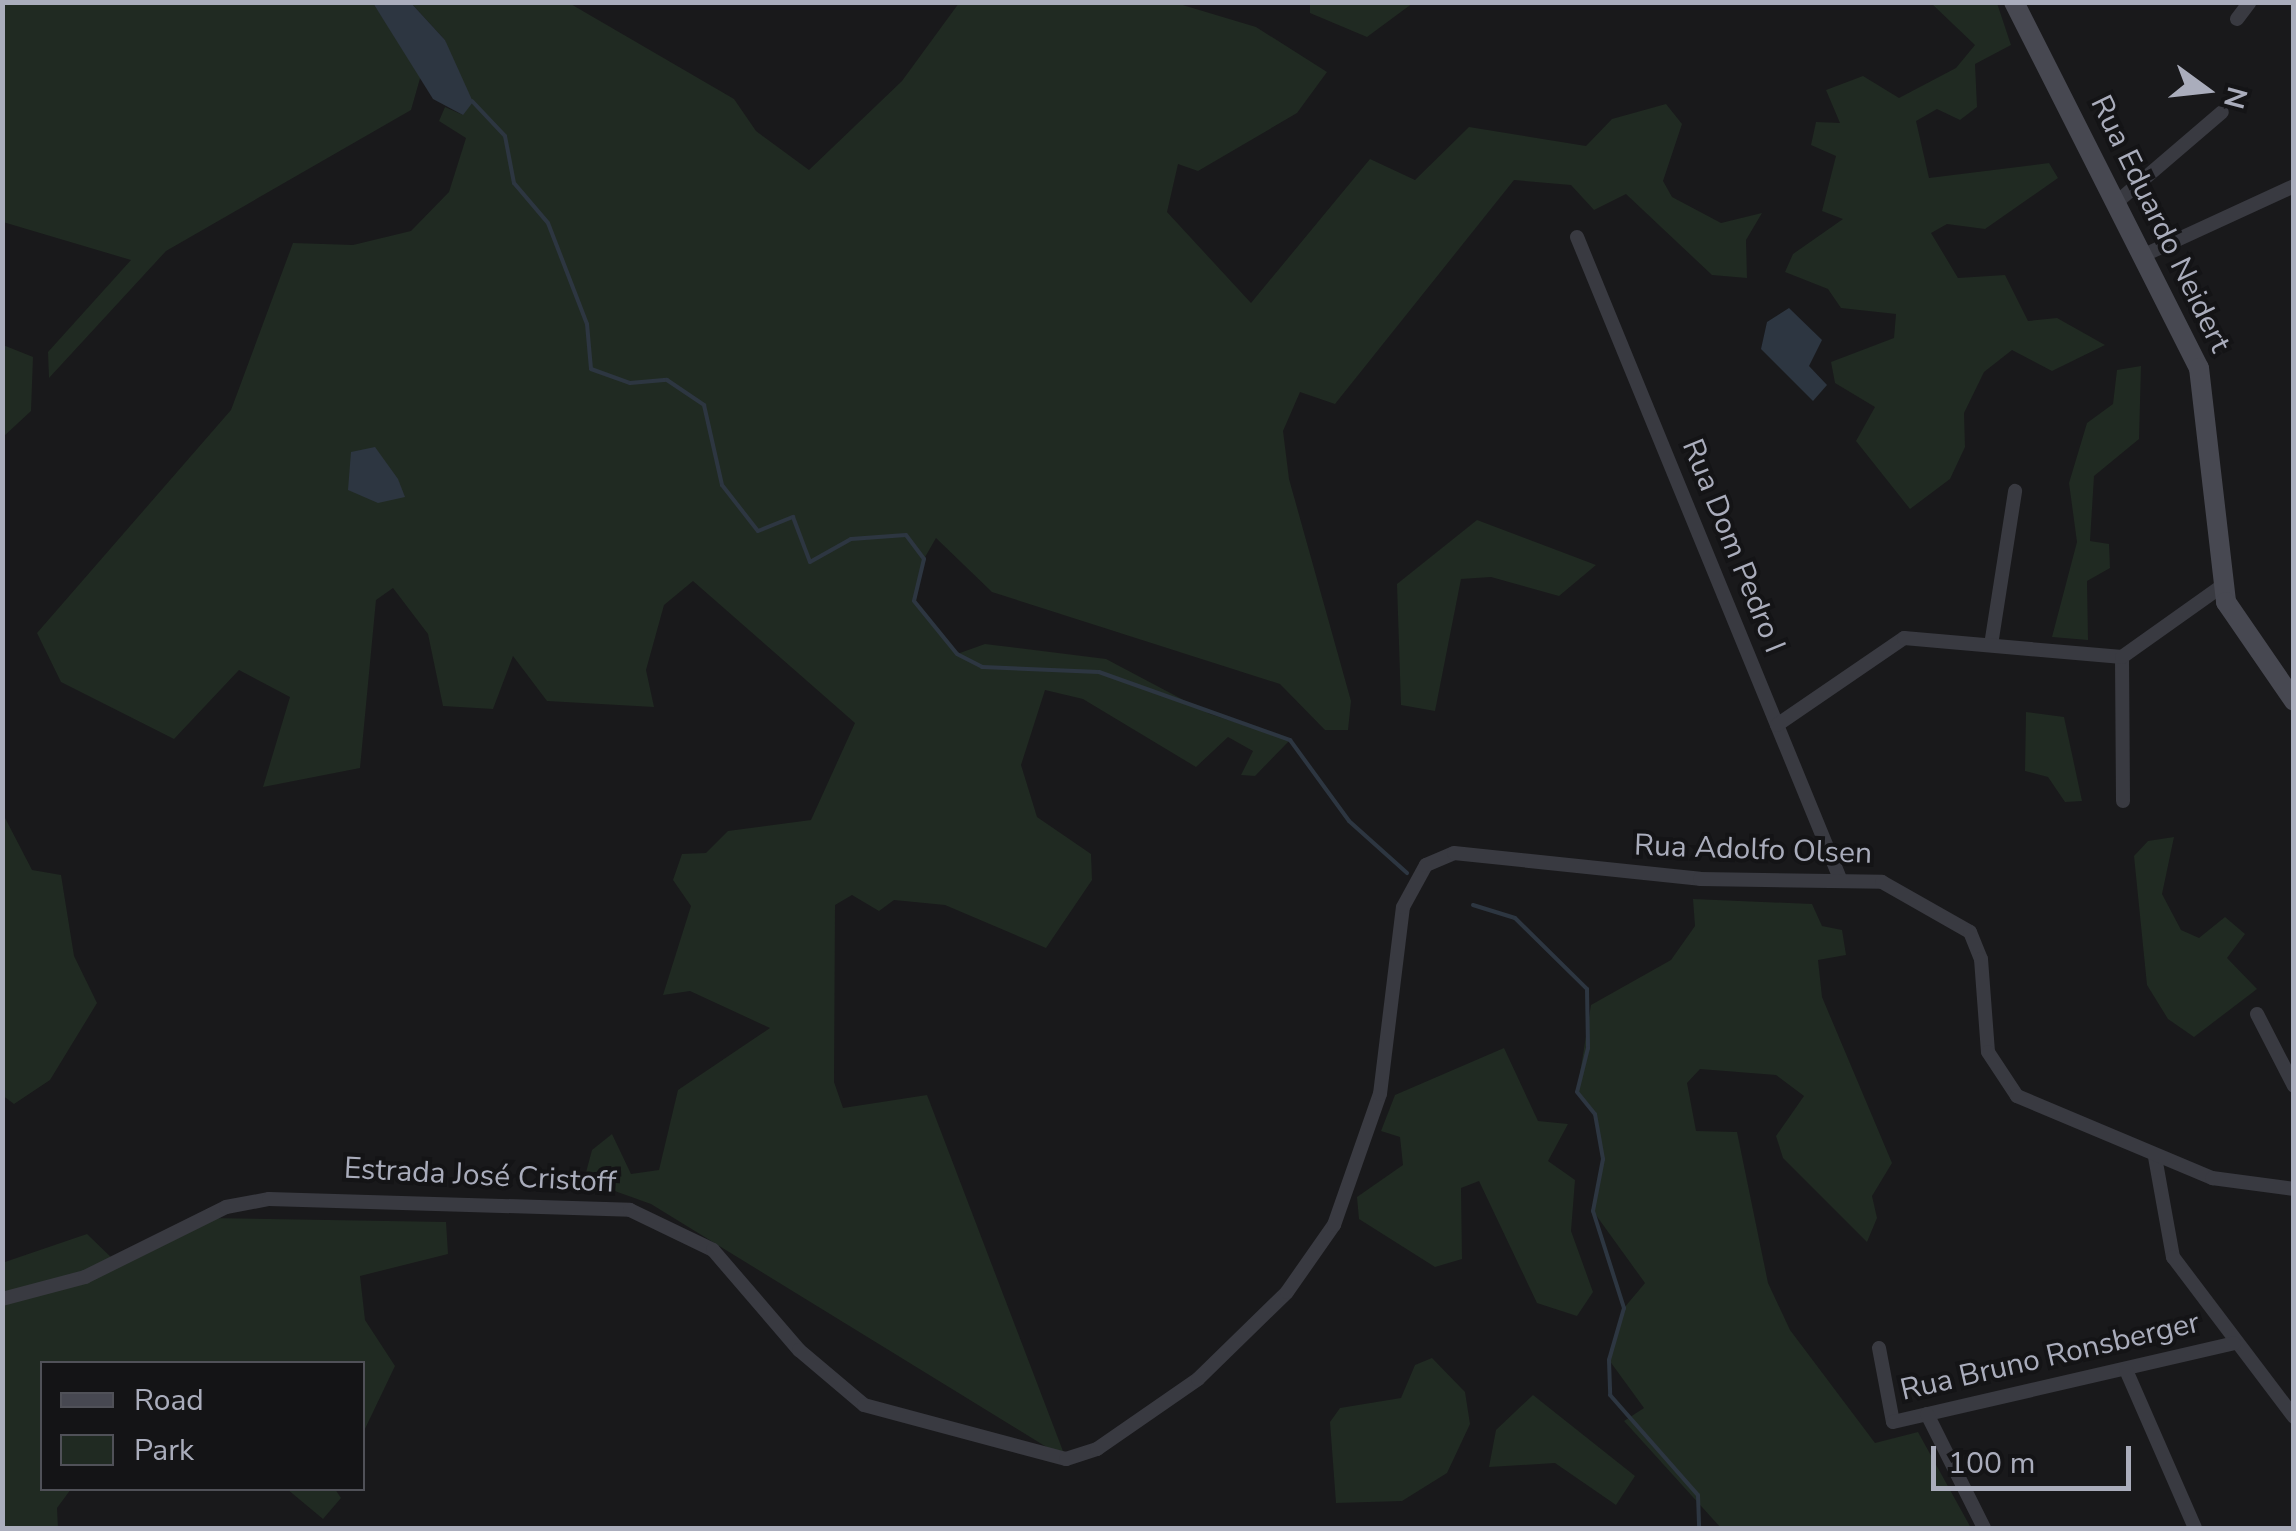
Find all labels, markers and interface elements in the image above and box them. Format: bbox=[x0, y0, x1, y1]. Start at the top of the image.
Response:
north arrow bbox=[2156, 40, 2256, 140]
street label: Rua Eduardo Neidert bbox=[2082, 90, 2238, 358]
street label: Rua Dom Pedro I bbox=[1674, 434, 1792, 658]
street label: Rua Adolfo Olsen bbox=[1633, 828, 1873, 872]
street label: Estrada José Cristoff bbox=[343, 1151, 617, 1201]
street label: Rua Bruno Ronsberger bbox=[1897, 1305, 2203, 1409]
legend bbox=[40, 1361, 365, 1491]
text: Road bbox=[134, 1380, 204, 1421]
scale bar bbox=[1936, 1426, 2136, 1488]
text: Park bbox=[134, 1430, 194, 1471]
text: 100 m bbox=[1948, 1443, 2035, 1484]

